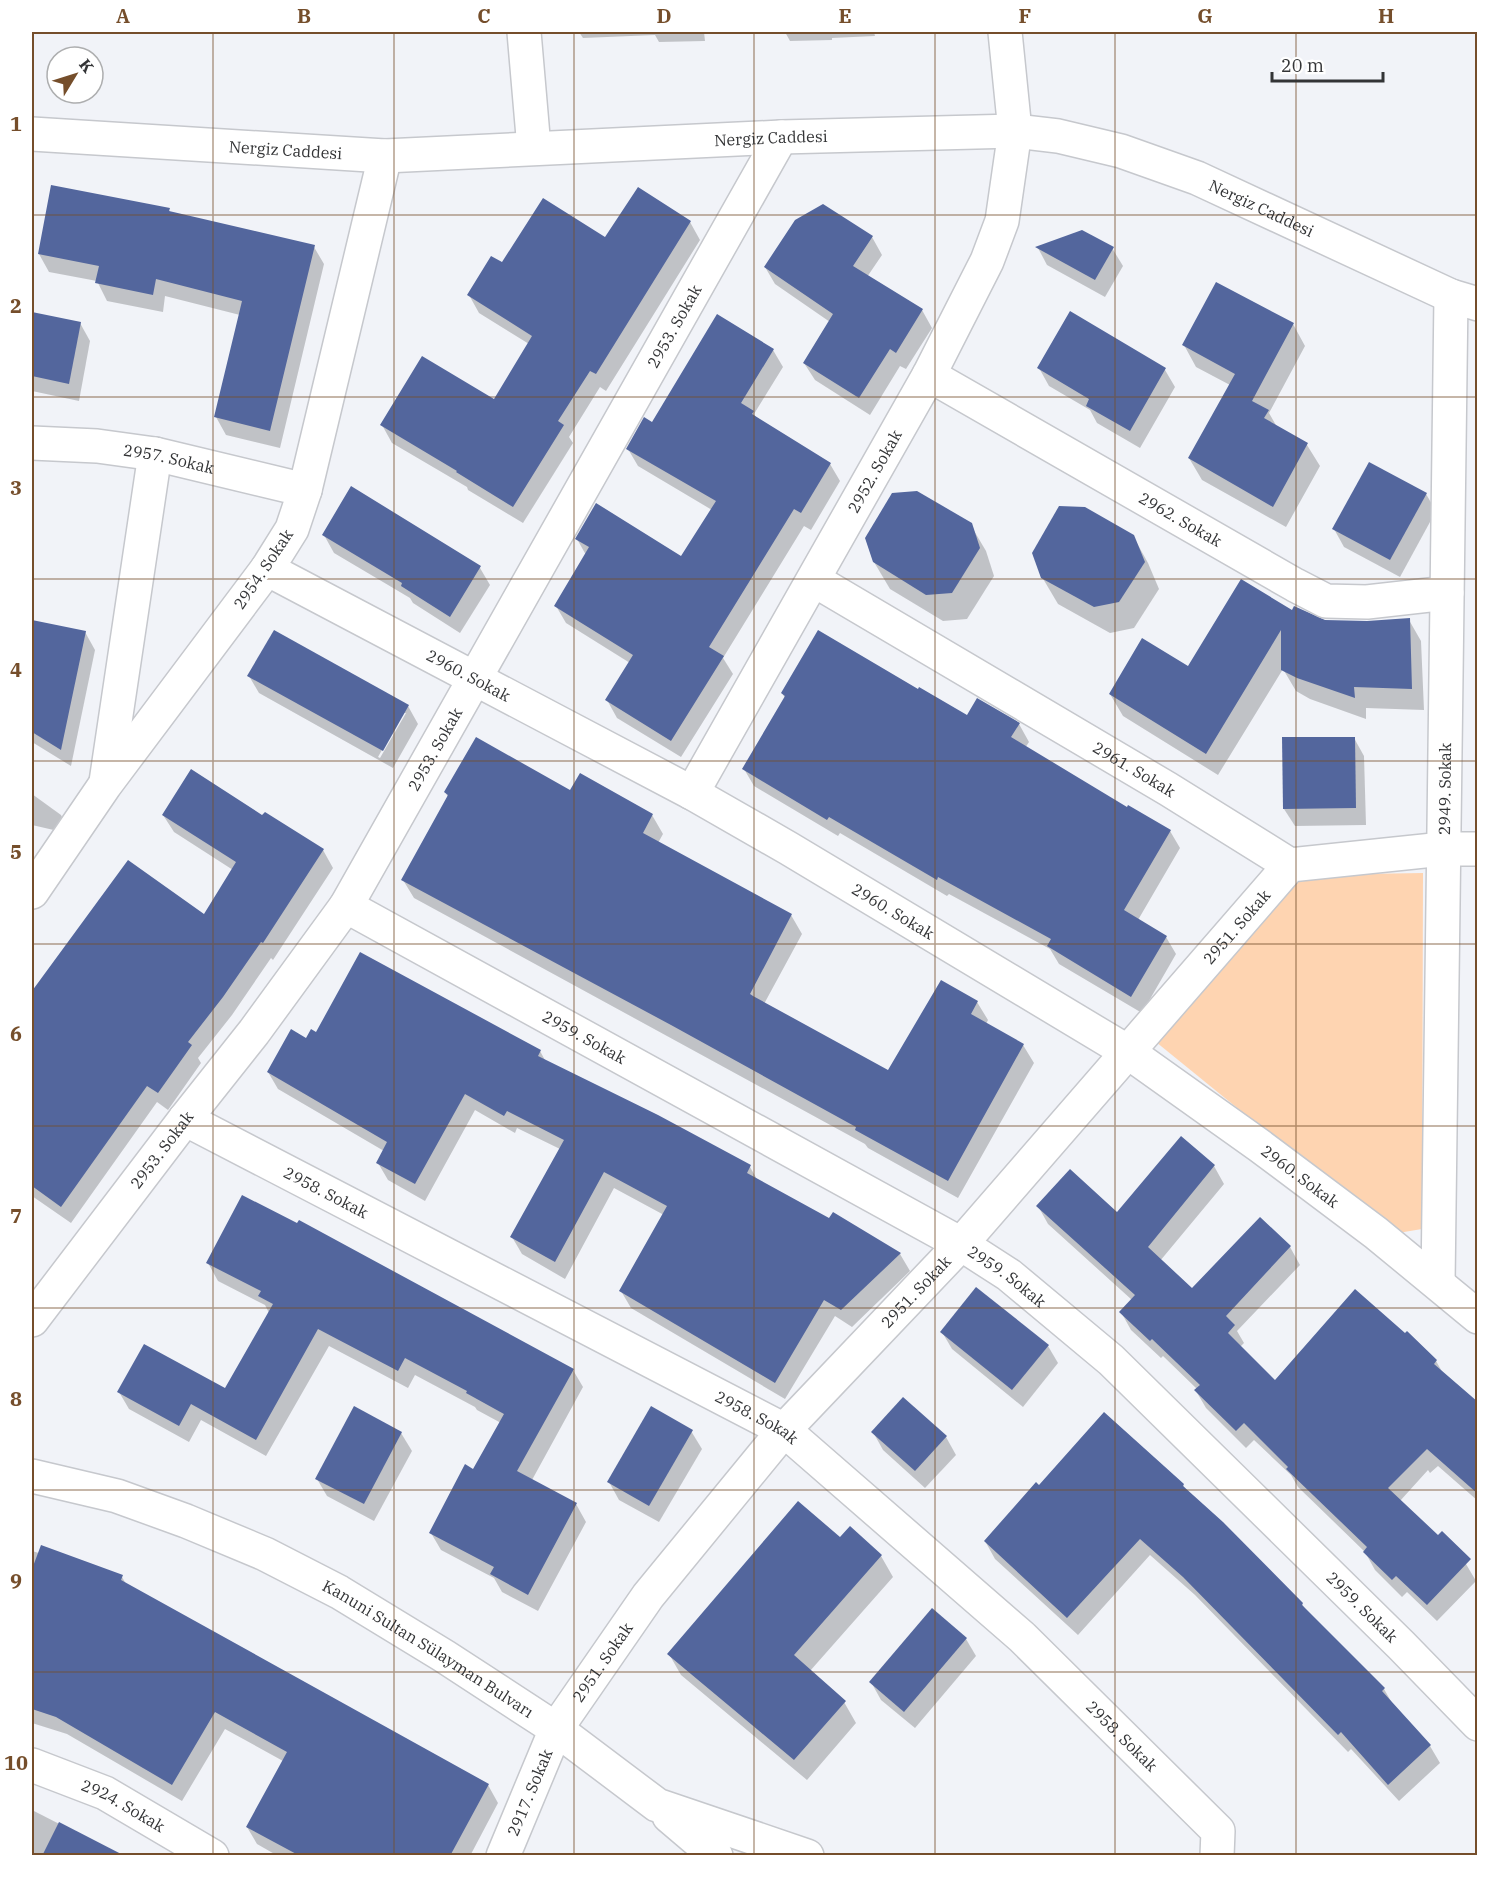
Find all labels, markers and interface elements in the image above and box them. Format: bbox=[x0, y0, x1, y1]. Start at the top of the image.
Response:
text: A bbox=[116, 2, 130, 29]
text: B bbox=[297, 2, 311, 29]
text: C bbox=[477, 2, 491, 29]
text: D bbox=[656, 2, 672, 29]
text: E bbox=[838, 2, 852, 29]
text: F bbox=[1019, 2, 1031, 29]
text: G bbox=[1197, 2, 1213, 29]
text: H bbox=[1378, 2, 1394, 29]
north arrow bbox=[45, 45, 105, 105]
scale bar bbox=[1272, 45, 1383, 83]
text: 20 m bbox=[1281, 54, 1324, 77]
text: K bbox=[75, 55, 99, 77]
text: 1 bbox=[10, 110, 22, 137]
street label: Nergiz Caddesi bbox=[714, 126, 828, 150]
street label: Nergiz Caddesi bbox=[228, 136, 343, 163]
street label: Nergiz Caddesi bbox=[1206, 175, 1317, 241]
street label: 2953. Sokak bbox=[643, 280, 706, 371]
text: 2 bbox=[10, 292, 22, 319]
street label: 2952. Sokak bbox=[843, 425, 906, 516]
street label: 2957. Sokak bbox=[122, 440, 217, 478]
text: 3 bbox=[10, 474, 22, 501]
street label: 2962. Sokak bbox=[1135, 488, 1226, 551]
street label: 2954. Sokak bbox=[229, 525, 297, 613]
street label: 2960. Sokak bbox=[423, 645, 515, 706]
text: 4 bbox=[10, 656, 22, 683]
street label: 2953. Sokak bbox=[403, 703, 467, 794]
street label: 2961. Sokak bbox=[1089, 737, 1180, 802]
street label: 2949. Sokak bbox=[1434, 742, 1455, 835]
text: 5 bbox=[10, 838, 22, 865]
street label: 2960. Sokak bbox=[849, 879, 939, 944]
street label: 2951. Sokak bbox=[1199, 885, 1275, 968]
street label: 2959. Sokak bbox=[539, 1006, 630, 1068]
text: 6 bbox=[10, 1020, 22, 1047]
street label: 2953. Sokak bbox=[126, 1106, 198, 1193]
street label: 2960. Sokak bbox=[1257, 1140, 1344, 1212]
street label: 2958. Sokak bbox=[281, 1162, 372, 1223]
text: 7 bbox=[10, 1202, 22, 1229]
street label: 2959. Sokak bbox=[964, 1241, 1051, 1312]
street label: 2951. Sokak bbox=[877, 1251, 955, 1332]
text: 8 bbox=[10, 1385, 22, 1412]
street label: 2958. Sokak bbox=[712, 1386, 803, 1449]
text: 9 bbox=[10, 1567, 22, 1594]
street label: 2959. Sokak bbox=[1322, 1567, 1403, 1647]
street label: Kanuni Sultan Sülayman Bulvarı bbox=[319, 1575, 538, 1722]
street label: 2951. Sokak bbox=[568, 1618, 637, 1706]
street label: 2958. Sokak bbox=[1082, 1696, 1162, 1776]
street label: 2917. Sokak bbox=[503, 1745, 557, 1839]
text: 10 bbox=[4, 1749, 28, 1776]
street label: 2924. Sokak bbox=[79, 1775, 169, 1836]

